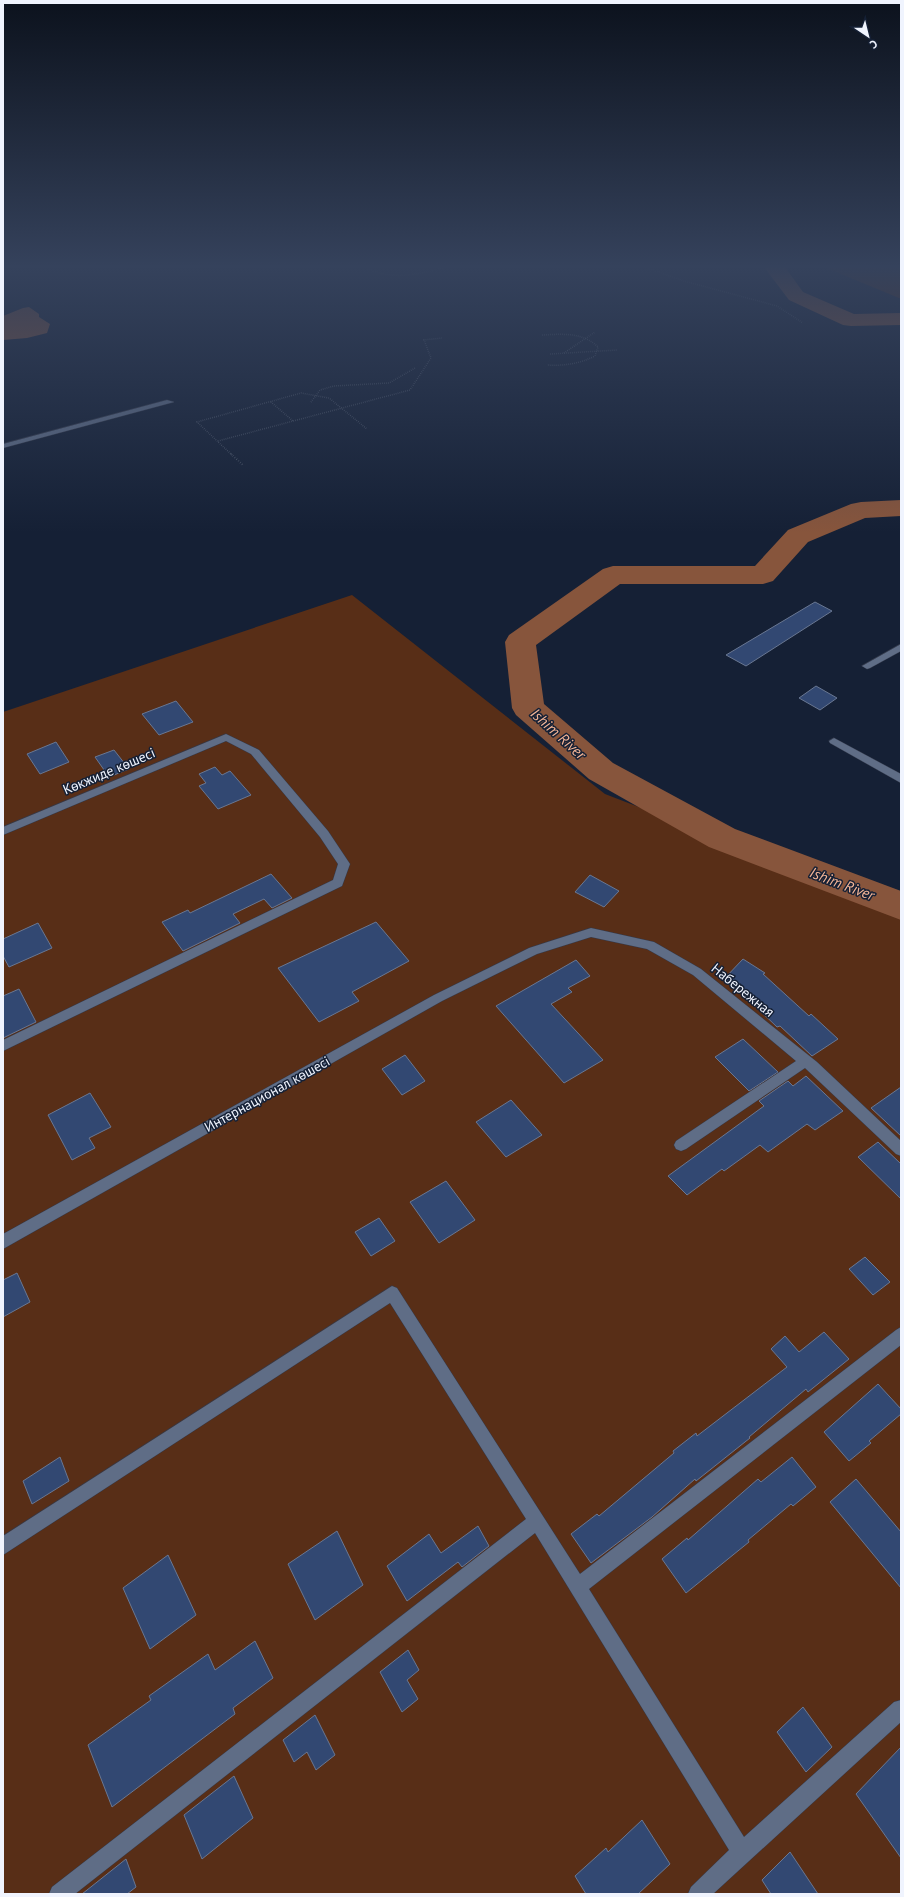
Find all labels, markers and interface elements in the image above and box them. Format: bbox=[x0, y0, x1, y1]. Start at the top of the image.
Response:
north arrow bbox=[848, 16, 888, 56]
text: С bbox=[867, 37, 880, 52]
water label: Ishim River bbox=[527, 704, 591, 764]
street label: Көкжиде көшесі bbox=[60, 743, 158, 799]
water label: Ishim River bbox=[807, 863, 878, 905]
street label: Набережная bbox=[708, 959, 778, 1021]
street label: Интернационал көшесі bbox=[201, 1052, 333, 1136]

